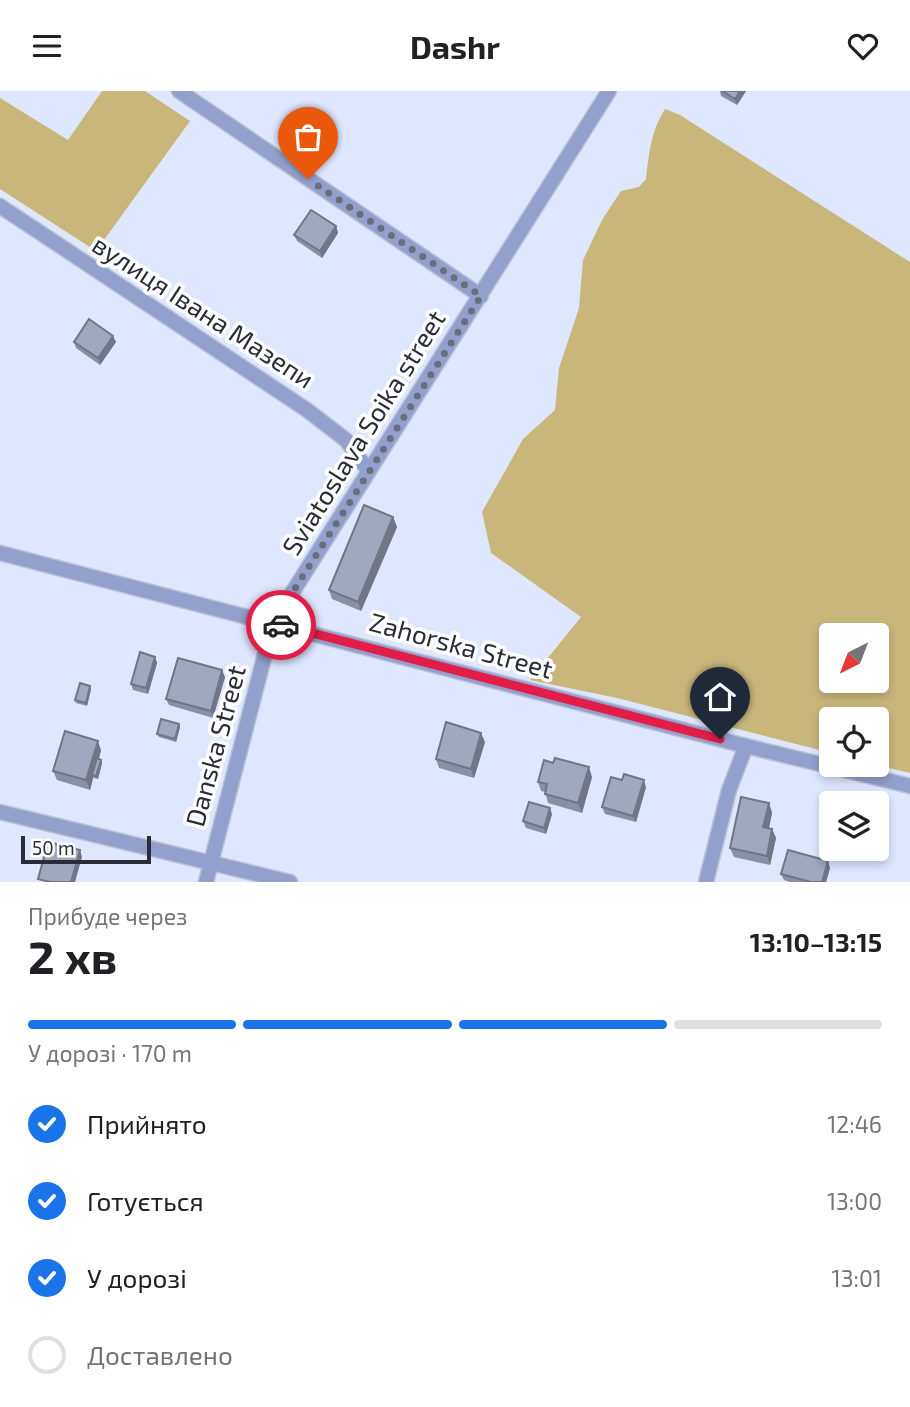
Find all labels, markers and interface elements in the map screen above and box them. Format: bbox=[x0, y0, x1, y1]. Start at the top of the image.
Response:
icon: menu bbox=[28, 27, 66, 65]
text: Dashr bbox=[410, 27, 500, 65]
icon: heart bbox=[844, 27, 882, 65]
pin bbox=[278, 107, 338, 179]
icon: bag bbox=[289, 118, 327, 156]
street label: вулиця Івана Мазепи bbox=[87, 228, 320, 395]
street label: Sviatoslava Soika street bbox=[275, 304, 451, 560]
courier bbox=[246, 590, 316, 660]
street label: Zahorska Street bbox=[367, 605, 556, 684]
icon: car bbox=[262, 606, 300, 644]
north arrow bbox=[819, 623, 889, 693]
map controls bbox=[819, 623, 889, 861]
street label: Danska Street bbox=[178, 662, 251, 830]
pin bbox=[690, 667, 750, 739]
icon: home bbox=[701, 678, 739, 716]
button: locate bbox=[819, 707, 889, 777]
button: layers bbox=[819, 791, 889, 861]
scale bar bbox=[21, 833, 150, 865]
text: 50 m bbox=[32, 836, 75, 859]
text: Прибуде через bbox=[28, 902, 188, 930]
text: 13:10–13:15 bbox=[750, 926, 882, 957]
text: 2 хв bbox=[28, 928, 117, 983]
text: У дорозі · 170 m bbox=[28, 1039, 192, 1067]
icon: check bbox=[28, 1105, 66, 1143]
text: Прийнято bbox=[87, 1108, 207, 1139]
text: 12:46 bbox=[827, 1110, 882, 1138]
icon: check bbox=[28, 1182, 66, 1220]
text: Готується bbox=[87, 1185, 204, 1216]
text: 13:00 bbox=[827, 1187, 882, 1215]
icon: check bbox=[28, 1259, 66, 1297]
text: У дорозі bbox=[87, 1262, 187, 1293]
text: 13:01 bbox=[832, 1264, 882, 1292]
text: Доставлено bbox=[87, 1339, 233, 1370]

